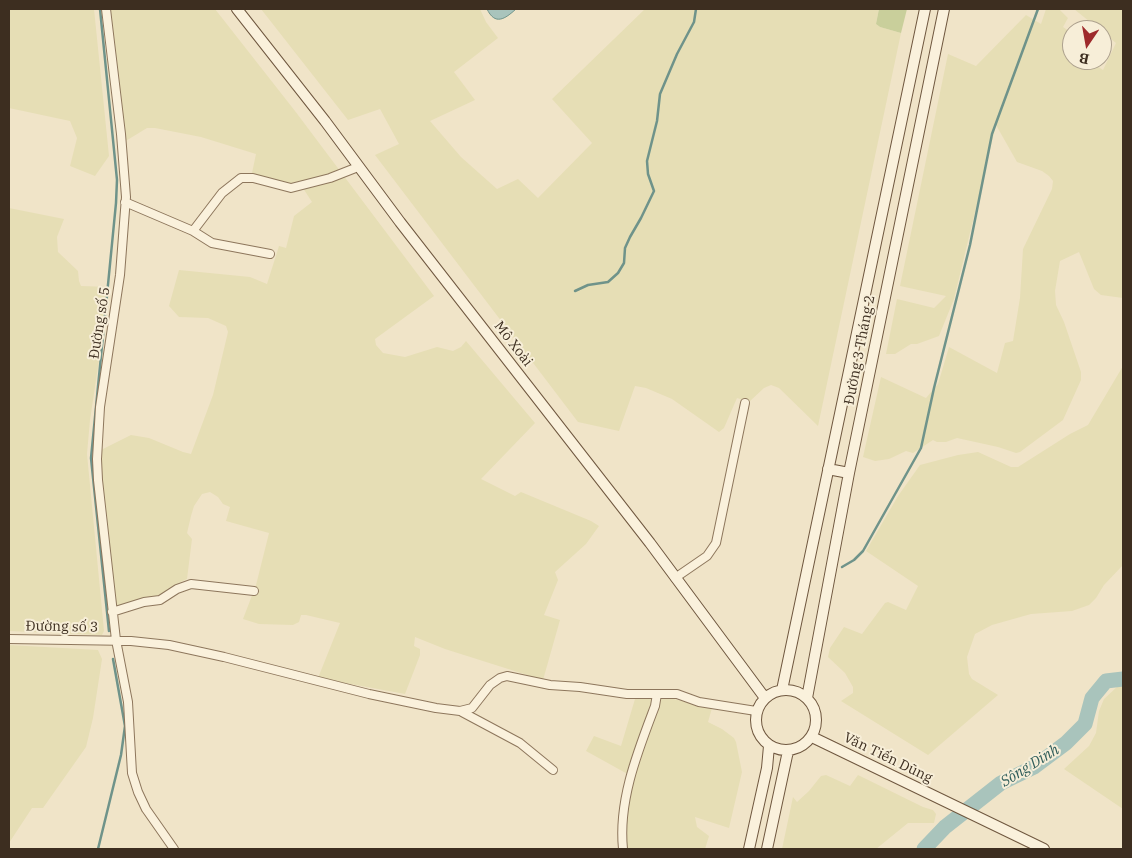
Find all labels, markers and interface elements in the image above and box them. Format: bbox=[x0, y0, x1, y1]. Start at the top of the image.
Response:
north arrow bbox=[1062, 20, 1112, 70]
text: B bbox=[1077, 49, 1091, 69]
street label: Đường số 5 bbox=[86, 286, 114, 360]
street label: Đường 3 Tháng 2 bbox=[841, 294, 879, 406]
street label: Mô Xoài bbox=[490, 318, 536, 370]
street label: Đường số 3 bbox=[26, 618, 98, 636]
street label: Văn Tiến Dũng bbox=[841, 729, 935, 787]
water label: Sông Dinh bbox=[997, 741, 1063, 791]

